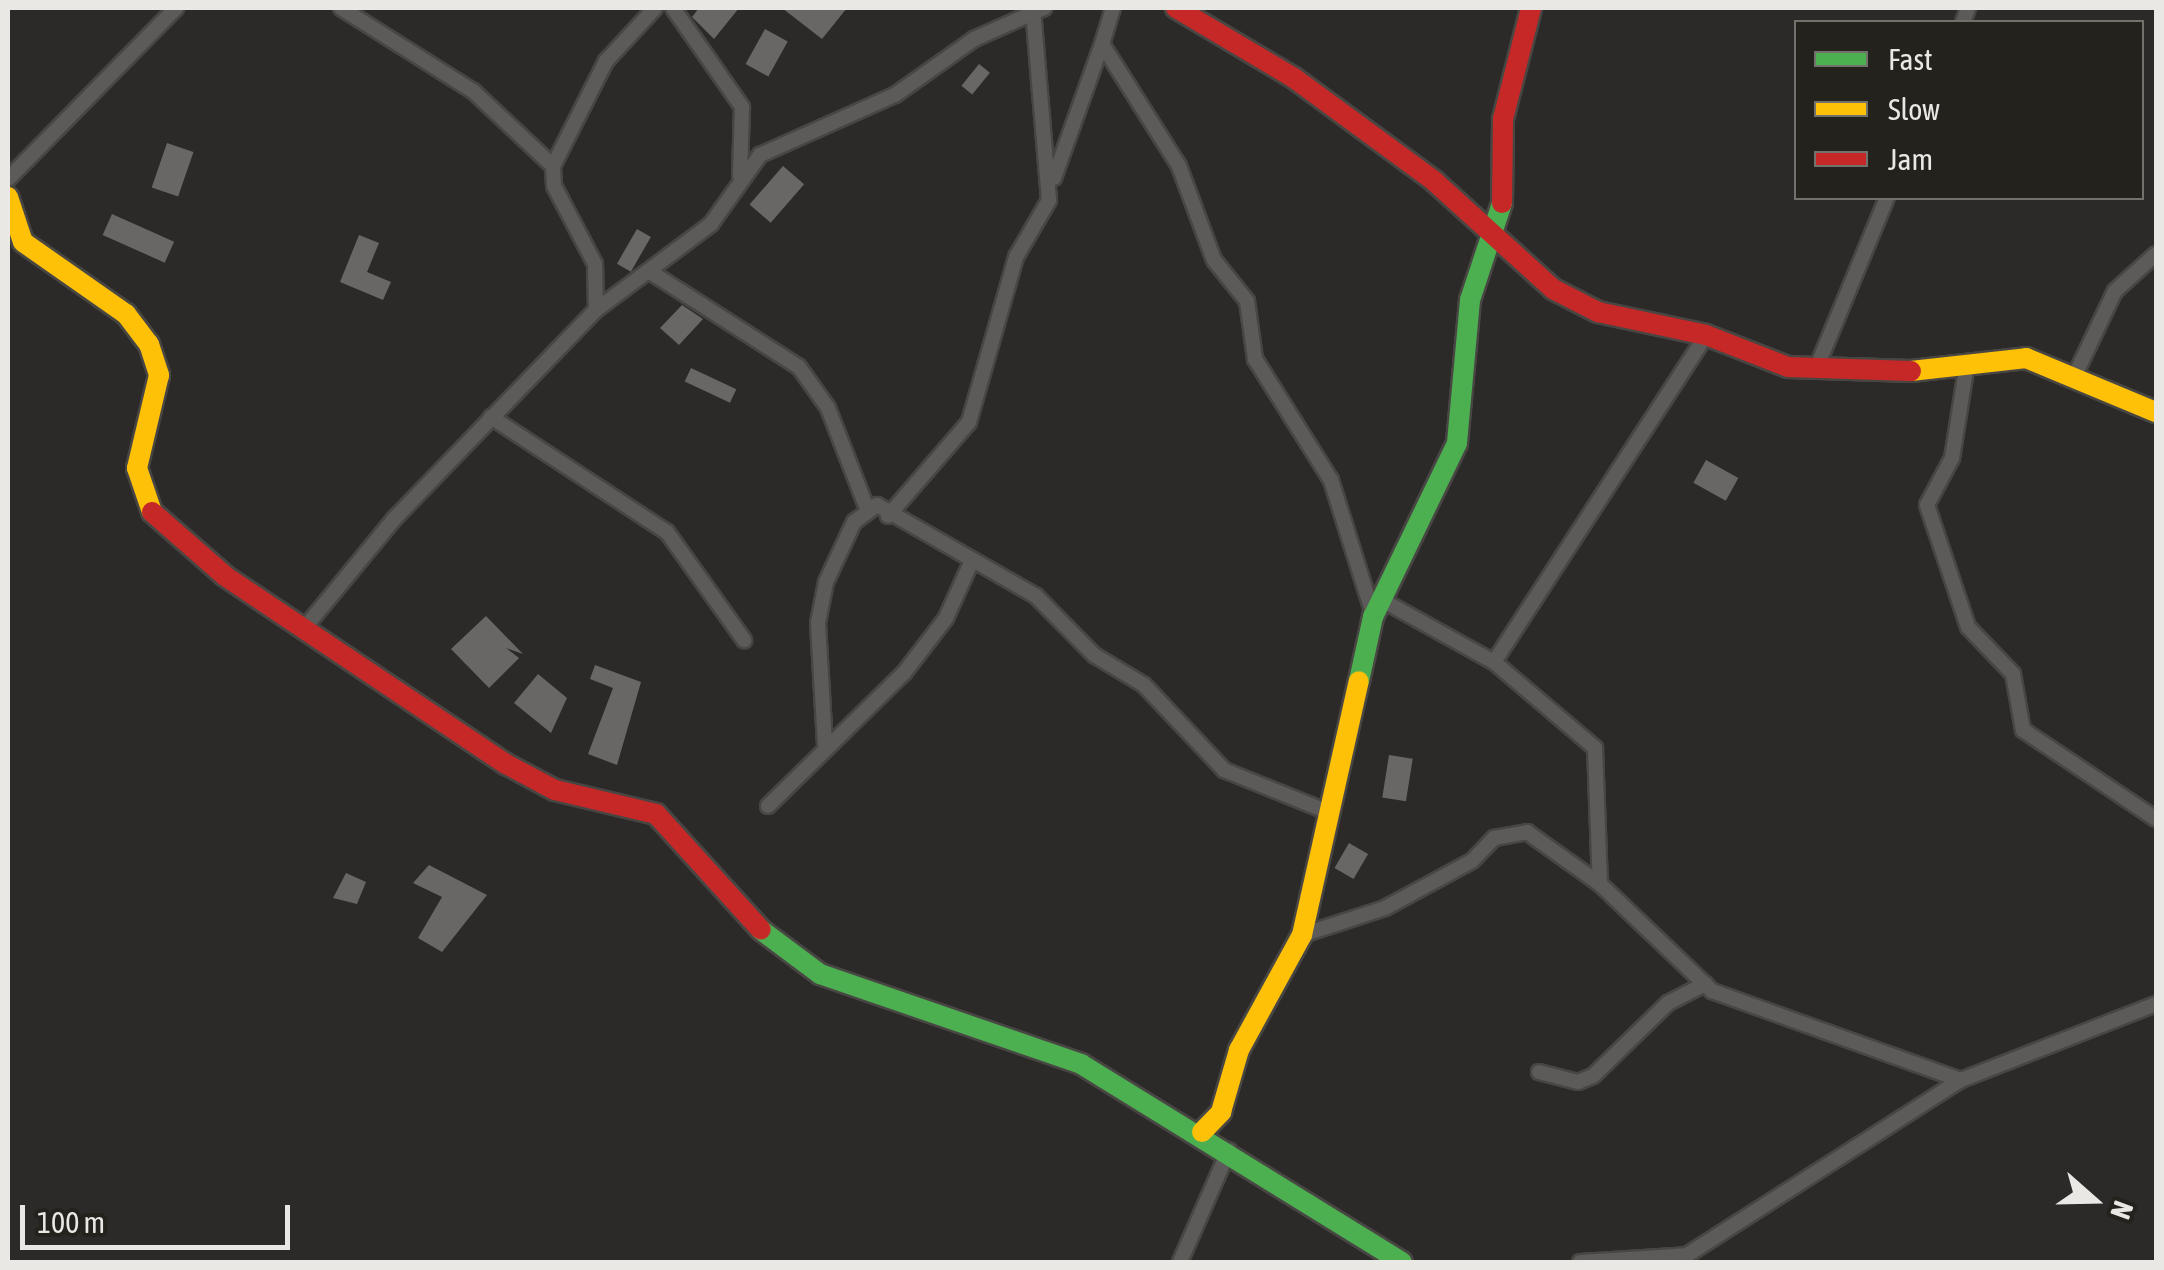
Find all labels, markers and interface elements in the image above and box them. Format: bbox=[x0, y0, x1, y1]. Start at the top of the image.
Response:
legend bbox=[1794, 20, 2144, 200]
text: Fast bbox=[1888, 42, 1933, 76]
text: Slow bbox=[1888, 92, 1940, 126]
text: Jam bbox=[1888, 142, 1933, 176]
north arrow bbox=[2044, 1150, 2144, 1250]
scale bar bbox=[25, 1185, 295, 1247]
text: N bbox=[2104, 1197, 2140, 1224]
text: 100 m bbox=[37, 1205, 105, 1239]

